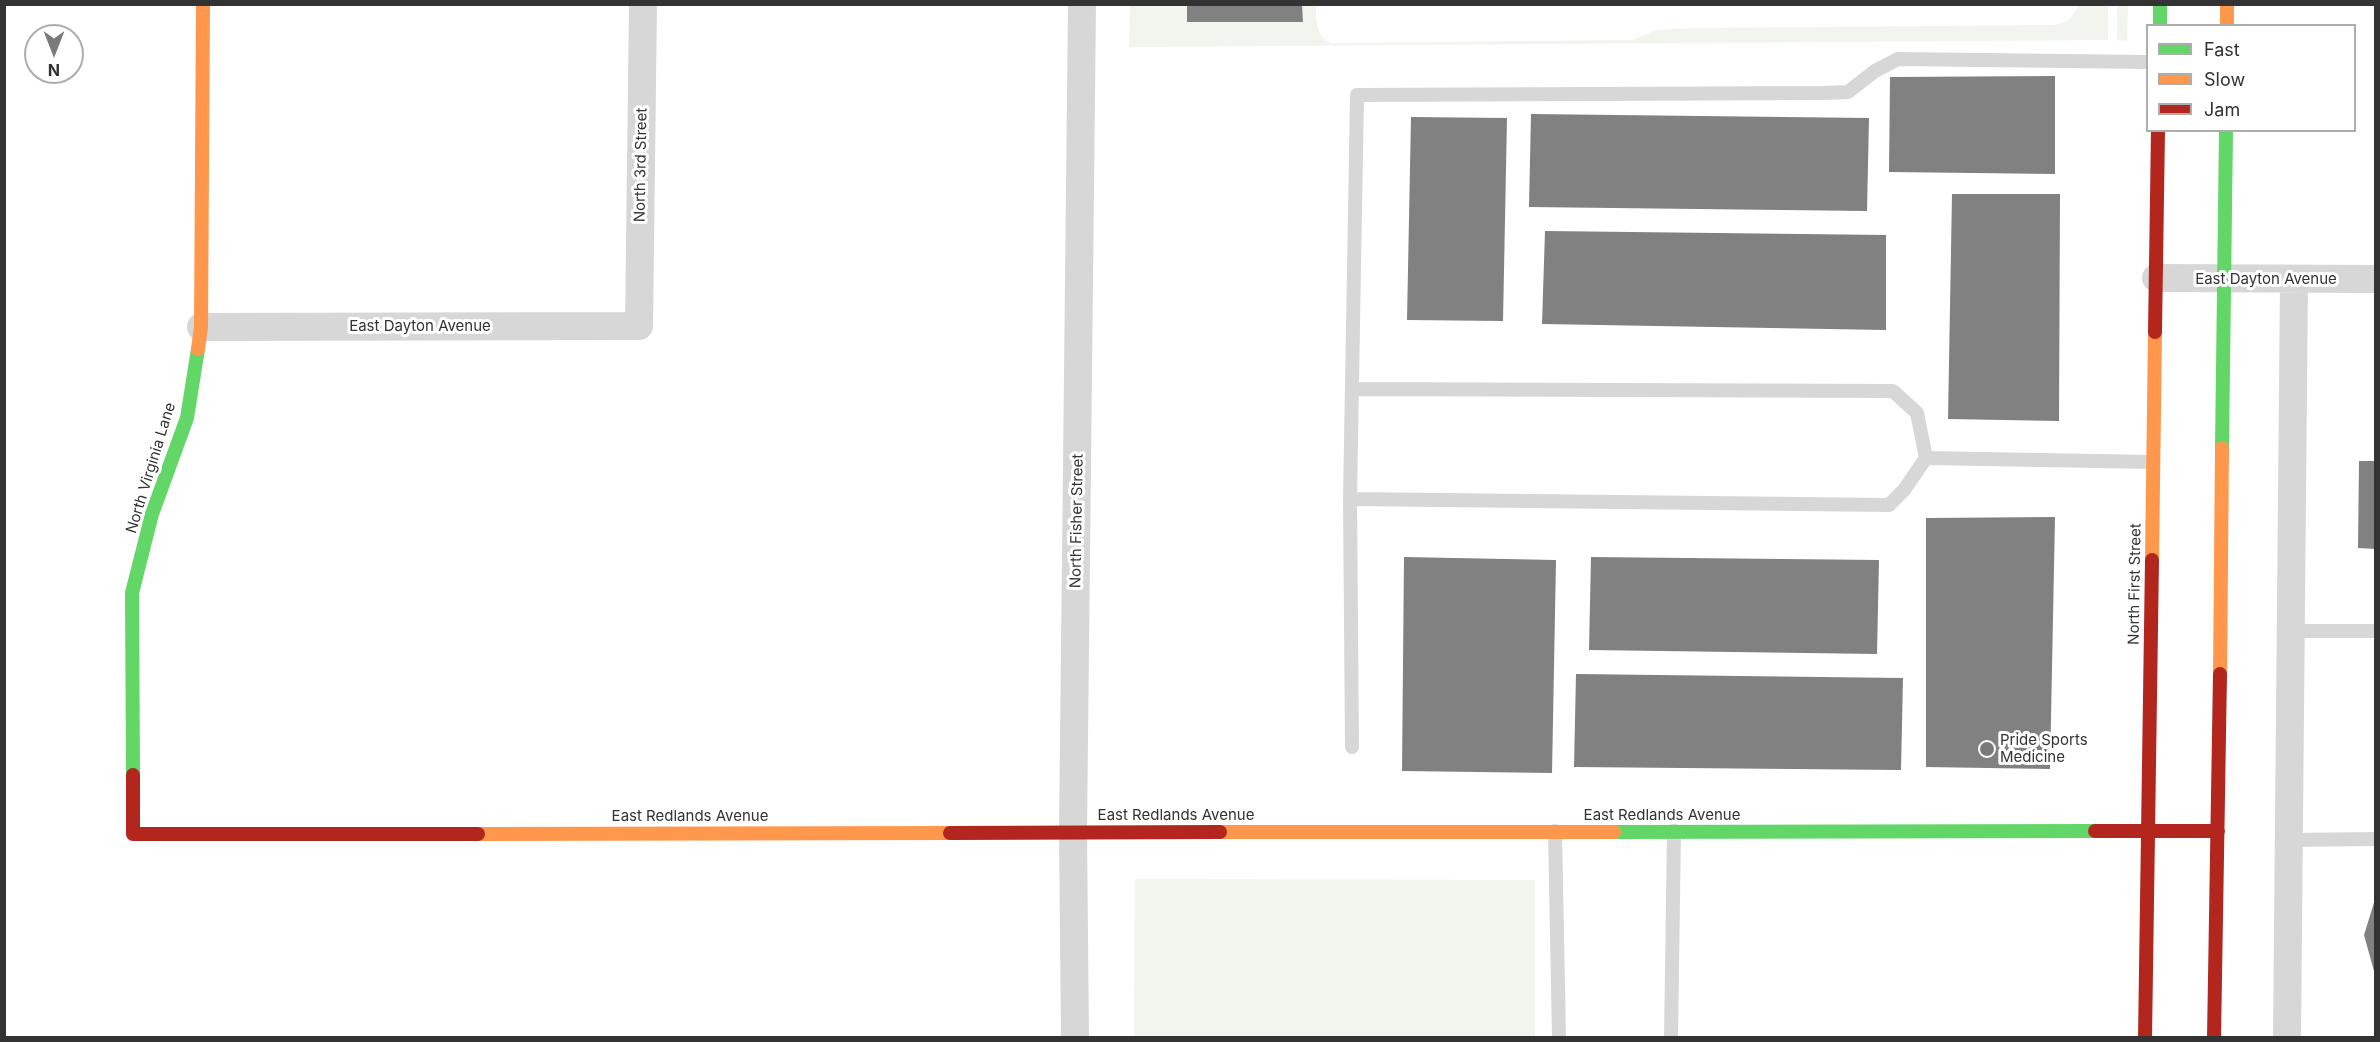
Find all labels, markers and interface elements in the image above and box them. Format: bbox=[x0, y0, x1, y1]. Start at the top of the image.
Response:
north arrow bbox=[24, 24, 84, 84]
legend bbox=[2146, 24, 2356, 132]
text: Fast bbox=[2204, 39, 2240, 60]
text: N bbox=[48, 60, 60, 80]
text: Slow bbox=[2204, 69, 2245, 90]
text: Jam bbox=[2204, 99, 2240, 120]
street label: North 3rd Street bbox=[631, 108, 651, 222]
street label: East Dayton Avenue bbox=[2195, 270, 2337, 288]
street label: East Dayton Avenue bbox=[349, 317, 491, 335]
street label: North Virginia Lane bbox=[123, 400, 179, 536]
street label: North Fisher Street bbox=[1067, 454, 1087, 588]
street label: North First Street bbox=[2125, 523, 2145, 645]
place label: Pride Sports Medicine bbox=[2000, 731, 2088, 766]
marker: Pride Sports Medicine bbox=[1978, 740, 1996, 758]
street label: East Redlands Avenue bbox=[1098, 806, 1254, 824]
street label: East Redlands Avenue bbox=[1584, 806, 1740, 824]
street label: East Redlands Avenue bbox=[612, 807, 768, 825]

